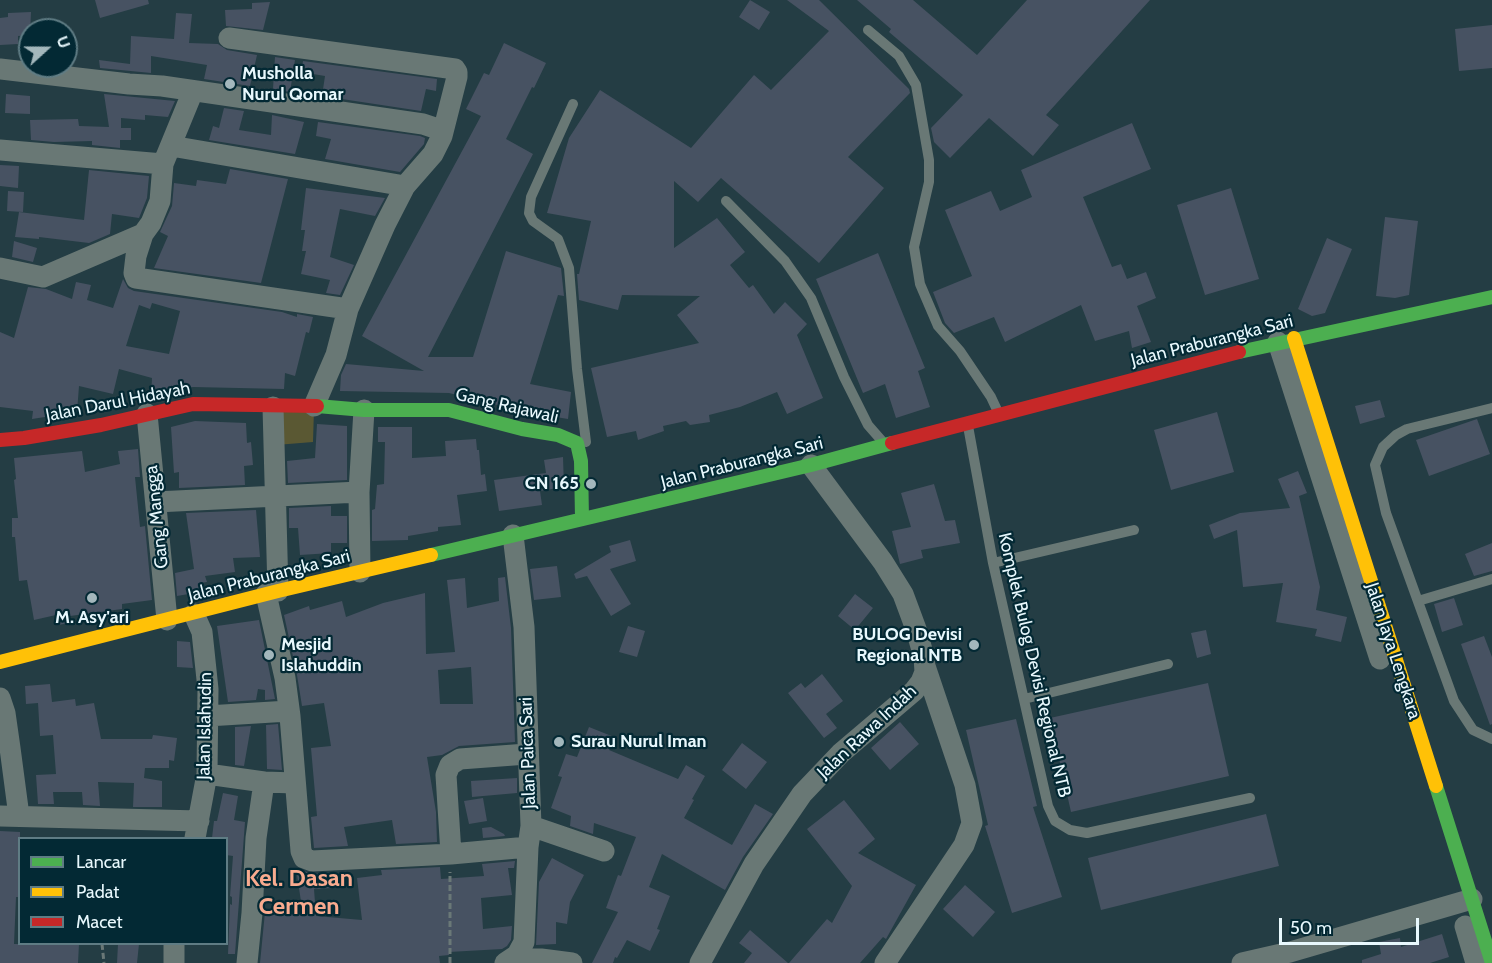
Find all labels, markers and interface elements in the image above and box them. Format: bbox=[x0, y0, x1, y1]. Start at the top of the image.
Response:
north arrow bbox=[18, 18, 78, 78]
text: U bbox=[52, 33, 74, 51]
place label: Musholla Nurul Qomar bbox=[242, 63, 344, 106]
marker: Musholla Nurul Qomar bbox=[223, 77, 237, 91]
street label: Jalan Praburangka Sari bbox=[1129, 310, 1295, 372]
street label: Jalan Darul Hidayah bbox=[44, 377, 192, 427]
street label: Gang Rajawali bbox=[453, 384, 561, 428]
street label: Jalan Praburangka Sari bbox=[659, 432, 825, 494]
street label: Gang Mangga bbox=[141, 464, 173, 570]
place label: CN 165 bbox=[525, 473, 579, 495]
marker: CN 165 bbox=[584, 477, 598, 491]
street label: Komplek Bulog Devisi Regional NTB bbox=[993, 531, 1075, 799]
street label: Jalan Praburangka Sari bbox=[186, 545, 352, 607]
street label: Jalan Jaya Lengkara bbox=[1361, 580, 1425, 722]
marker: M. Asy'ari bbox=[85, 591, 99, 605]
place label: M. Asy'ari bbox=[55, 607, 129, 629]
place label: BULOG Devisi Regional NTB bbox=[852, 624, 962, 666]
place label: Mesjid Islahuddin bbox=[281, 634, 362, 676]
marker: BULOG Devisi Regional NTB bbox=[967, 638, 981, 652]
marker: Mesjid Islahuddin bbox=[262, 648, 276, 662]
street label: Jalan Islahudin bbox=[193, 672, 217, 780]
street label: Jalan Rawa Indah bbox=[813, 681, 921, 783]
street label: Jalan Paica Sari bbox=[515, 697, 541, 809]
place label: Surau Nurul Iman bbox=[571, 731, 707, 753]
marker: Surau Nurul Iman bbox=[552, 735, 566, 749]
legend bbox=[18, 837, 228, 945]
text: Lancar bbox=[76, 851, 126, 873]
district label: Kel. Dasan Cermen bbox=[245, 865, 353, 921]
text: Padat bbox=[76, 881, 119, 903]
scale bar bbox=[1282, 906, 1422, 944]
text: Macet bbox=[76, 911, 122, 933]
text: 50 m bbox=[1290, 917, 1332, 939]

